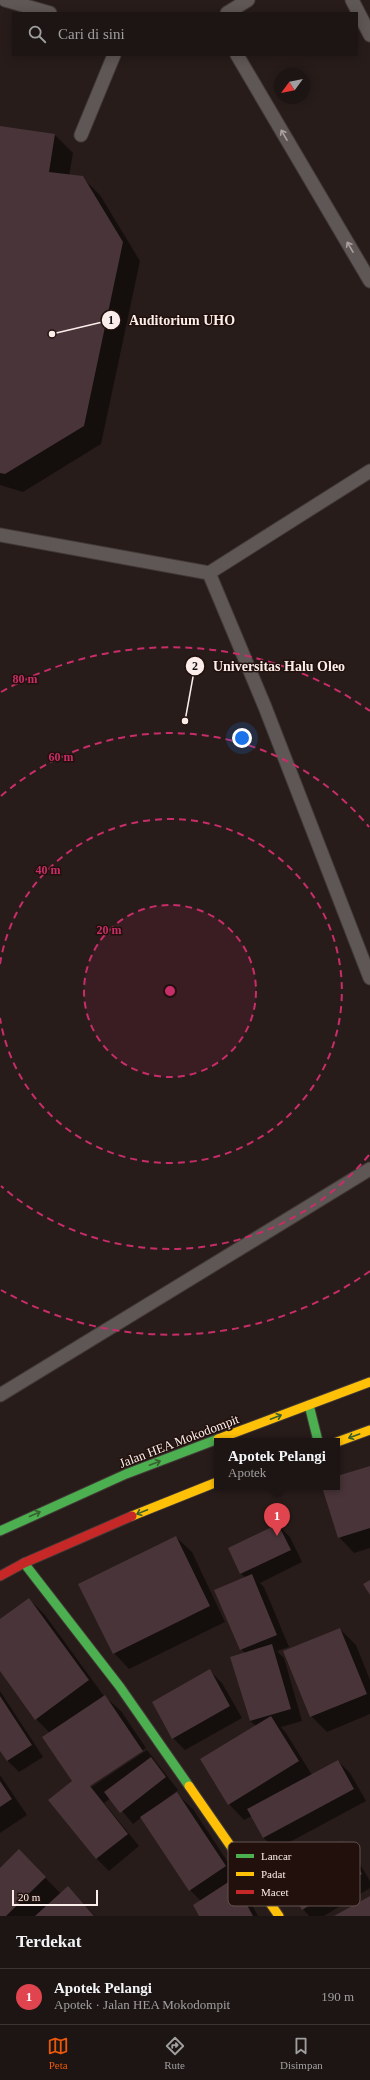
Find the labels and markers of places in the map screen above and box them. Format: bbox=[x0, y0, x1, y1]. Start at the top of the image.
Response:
callout: Auditorium UHO bbox=[101, 307, 243, 333]
callout: Universitas Halu Oleo bbox=[185, 653, 353, 679]
centre of rings bbox=[163, 984, 177, 998]
pin: 1 bbox=[264, 1503, 290, 1536]

